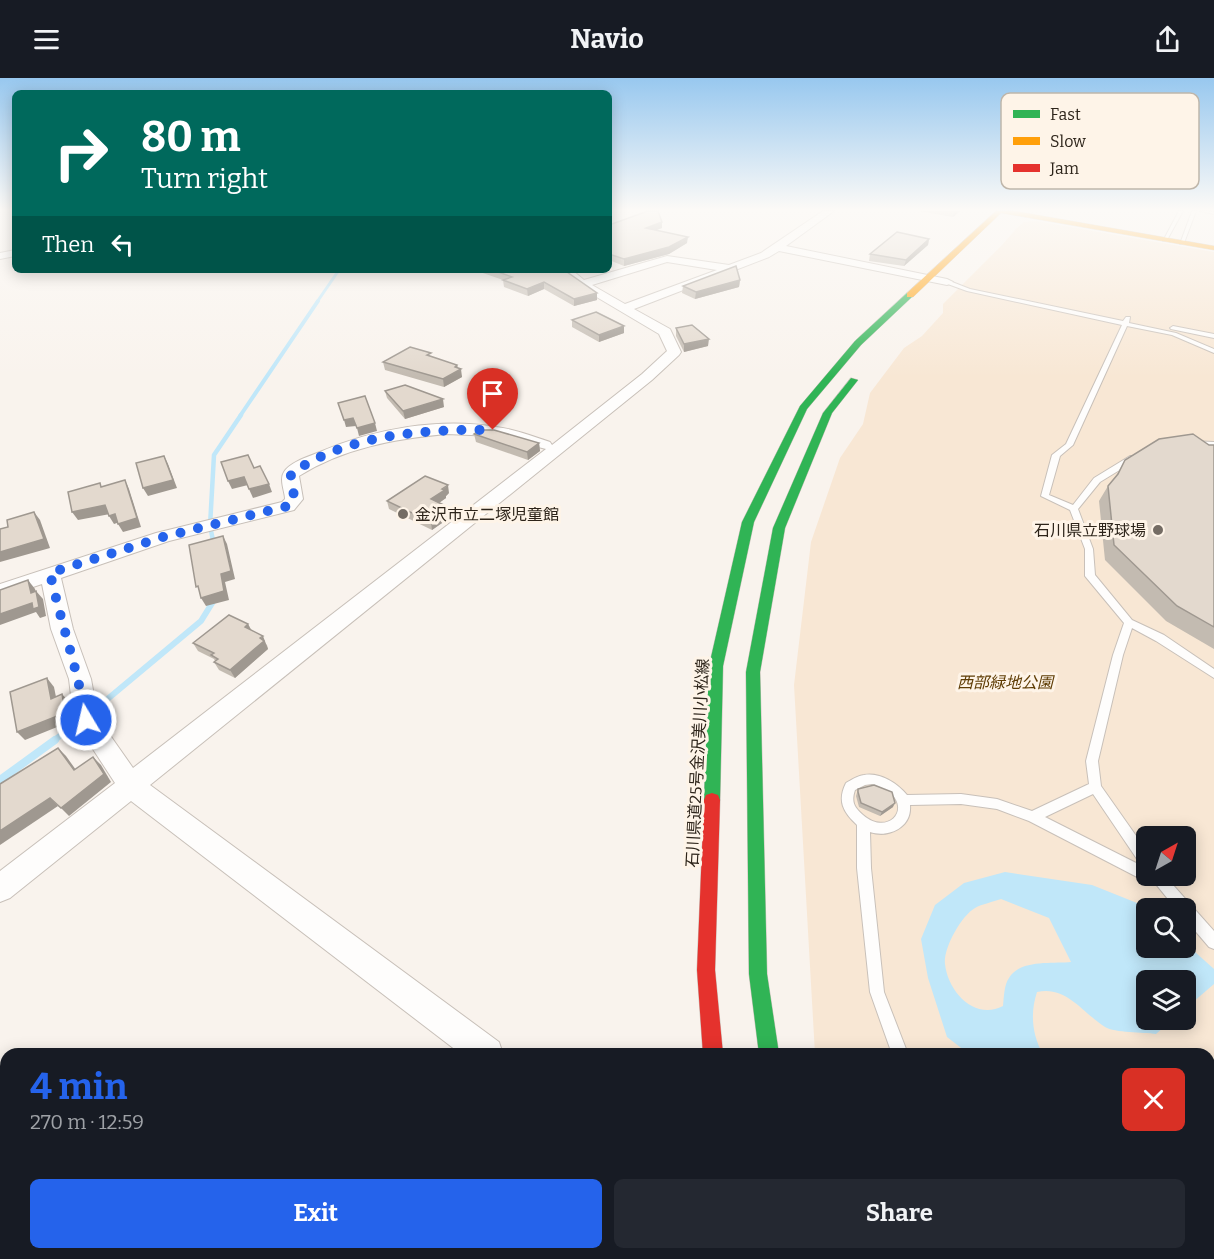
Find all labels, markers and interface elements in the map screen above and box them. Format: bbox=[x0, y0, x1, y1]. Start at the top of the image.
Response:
icon: menu bbox=[30, 23, 63, 56]
text: Navio bbox=[570, 23, 644, 55]
icon: share bbox=[1151, 23, 1184, 56]
legend bbox=[1001, 93, 1199, 189]
text: Fast bbox=[1050, 105, 1081, 124]
text: 80 m bbox=[141, 112, 241, 162]
icon: right bbox=[42, 114, 120, 192]
text: Slow bbox=[1050, 132, 1086, 151]
text: Jam bbox=[1049, 159, 1079, 178]
text: Turn right bbox=[141, 163, 268, 195]
icon: left bbox=[106, 228, 139, 261]
text: Then bbox=[42, 231, 94, 258]
pin bbox=[467, 368, 518, 430]
icon: arrive bbox=[476, 377, 509, 410]
place label: 金沢市立二塚児童館 bbox=[415, 505, 559, 524]
marker: 金沢市立二塚児童館 bbox=[396, 507, 410, 521]
place label: 石川県立野球場 bbox=[1034, 521, 1146, 540]
marker: 石川県立野球場 bbox=[1151, 523, 1165, 537]
street label: 石川県道25号金沢美川小松線 bbox=[683, 658, 712, 868]
park label: 西部緑地公園 bbox=[957, 673, 1055, 692]
position arrow bbox=[54, 688, 118, 752]
north arrow bbox=[1136, 826, 1196, 886]
map controls bbox=[1136, 826, 1196, 1030]
button: search bbox=[1136, 898, 1196, 958]
button: layers bbox=[1136, 970, 1196, 1030]
text: 4 min bbox=[30, 1065, 127, 1109]
button: close bbox=[1122, 1068, 1185, 1131]
text: 270 m · 12:59 bbox=[30, 1110, 144, 1134]
button: Exit bbox=[30, 1179, 602, 1248]
button: Share bbox=[614, 1179, 1185, 1248]

